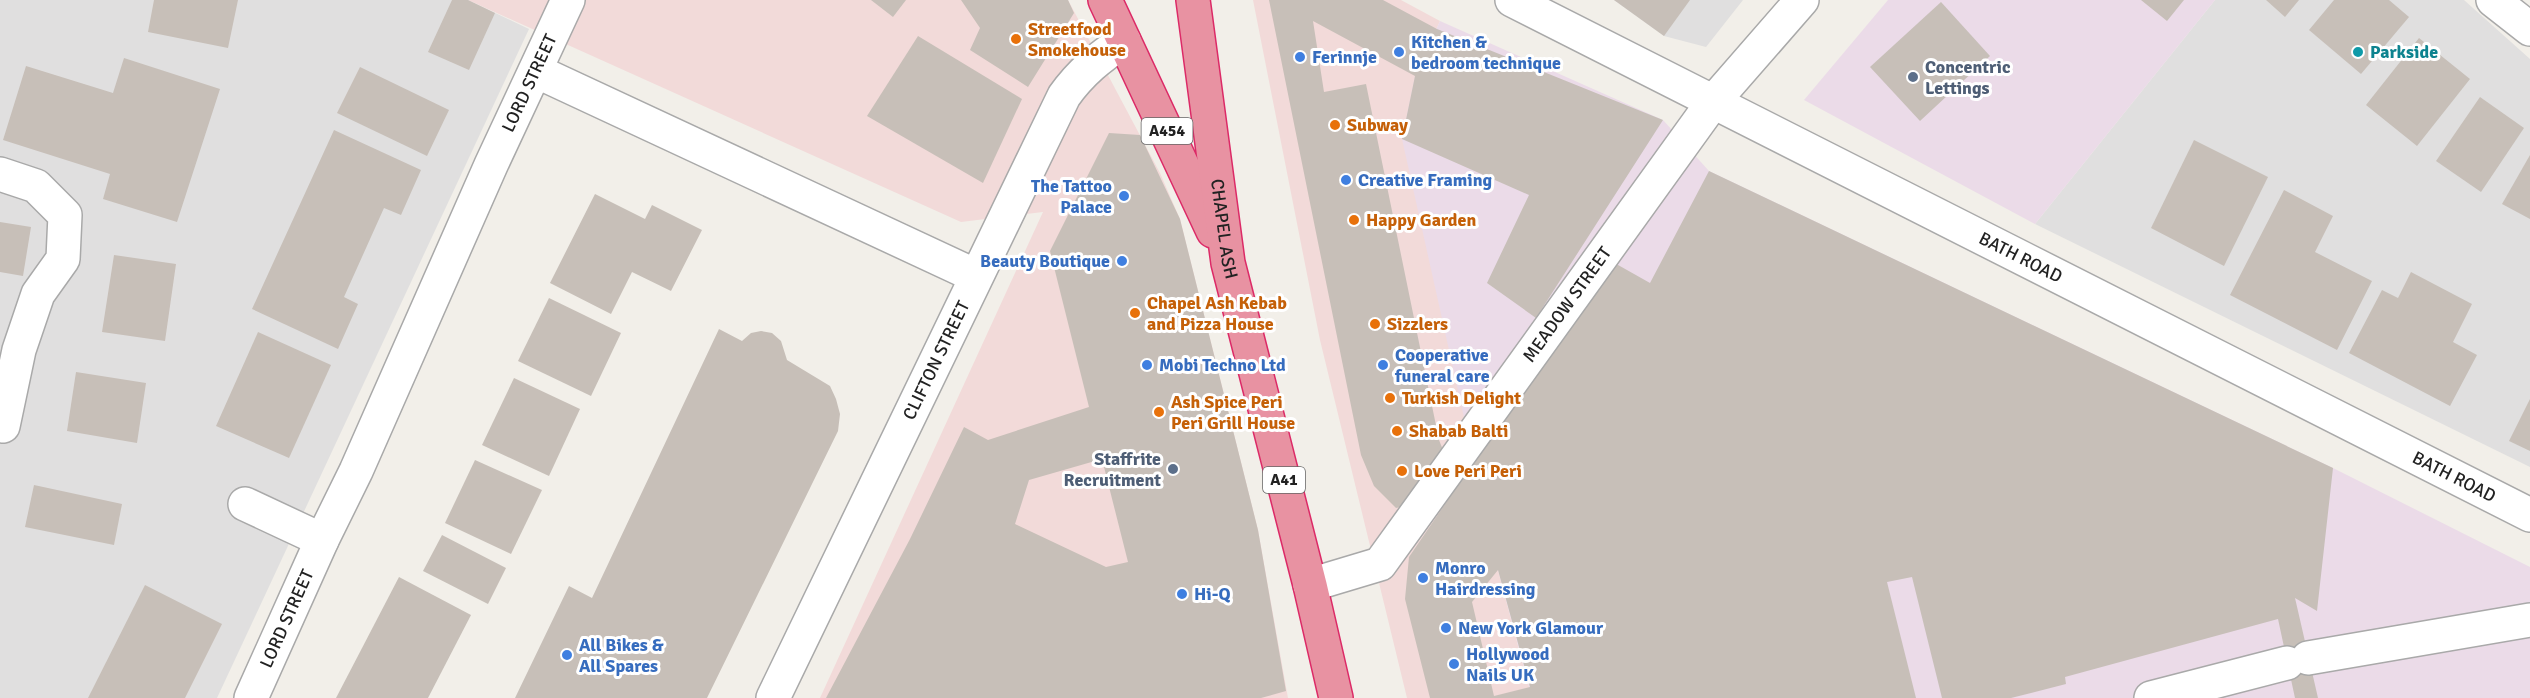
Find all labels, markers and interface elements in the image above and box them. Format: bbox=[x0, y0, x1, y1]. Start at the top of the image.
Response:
place label: Streetfood Smokehouse bbox=[1028, 18, 1126, 61]
street label: LORD STREET bbox=[497, 30, 562, 136]
place label: Kitchen & bedroom technique bbox=[1411, 31, 1561, 74]
marker: Streetfood Smokehouse bbox=[1009, 32, 1023, 46]
place label: Parkside bbox=[2370, 41, 2438, 63]
marker: Kitchen & bedroom technique bbox=[1392, 45, 1406, 59]
marker: Parkside bbox=[2351, 45, 2365, 59]
place label: Ferinnje bbox=[1312, 46, 1377, 68]
marker: Ferinnje bbox=[1293, 50, 1307, 64]
place label: Concentric Lettings bbox=[1925, 56, 2011, 99]
marker: Concentric Lettings bbox=[1906, 70, 1920, 84]
place label: Subway bbox=[1347, 114, 1408, 136]
road number: A454 bbox=[1142, 118, 1192, 144]
marker: Subway bbox=[1328, 118, 1342, 132]
place label: Creative Framing bbox=[1358, 169, 1492, 191]
marker: Creative Framing bbox=[1339, 173, 1353, 187]
place label: The Tattoo Palace bbox=[1031, 175, 1112, 218]
street label: CHAPEL ASH bbox=[1206, 178, 1243, 281]
marker: The Tattoo Palace bbox=[1117, 189, 1131, 203]
place label: Happy Garden bbox=[1366, 209, 1476, 231]
marker: Happy Garden bbox=[1347, 213, 1361, 227]
street label: BATH ROAD bbox=[1975, 227, 2066, 288]
street label: MEADOW STREET bbox=[1518, 242, 1616, 366]
place label: Beauty Boutique bbox=[980, 250, 1110, 272]
marker: Beauty Boutique bbox=[1115, 254, 1129, 268]
place label: Chapel Ash Kebab and Pizza House bbox=[1147, 292, 1287, 335]
street label: CLIFTON STREET bbox=[898, 297, 974, 424]
marker: Chapel Ash Kebab and Pizza House bbox=[1128, 306, 1142, 320]
place label: Sizzlers bbox=[1387, 313, 1448, 335]
marker: Sizzlers bbox=[1368, 317, 1382, 331]
place label: Cooperative funeral care bbox=[1394, 344, 1490, 387]
place label: Mobi Techno Ltd bbox=[1159, 354, 1286, 376]
marker: Mobi Techno Ltd bbox=[1140, 358, 1154, 372]
marker: Cooperative funeral care bbox=[1376, 358, 1390, 372]
place label: Turkish Delight bbox=[1402, 387, 1521, 409]
place label: Ash Spice Peri Peri Grill House bbox=[1171, 391, 1295, 434]
marker: Turkish Delight bbox=[1383, 391, 1397, 405]
marker: Ash Spice Peri Peri Grill House bbox=[1152, 405, 1166, 419]
place label: Shabab Balti bbox=[1409, 420, 1508, 442]
marker: Shabab Balti bbox=[1390, 424, 1404, 438]
street label: BATH ROAD bbox=[2409, 446, 2500, 507]
place label: Staffrite Recruitment bbox=[1064, 448, 1161, 491]
place label: Love Peri Peri bbox=[1414, 460, 1522, 482]
marker: Staffrite Recruitment bbox=[1166, 462, 1180, 476]
marker: Love Peri Peri bbox=[1395, 464, 1409, 478]
road number: A41 bbox=[1263, 467, 1305, 493]
place label: Monro Hairdressing bbox=[1435, 557, 1536, 600]
street label: LORD STREET bbox=[255, 566, 318, 671]
marker: Monro Hairdressing bbox=[1416, 571, 1430, 585]
place label: Hi-Q bbox=[1194, 583, 1231, 605]
marker: Hi-Q bbox=[1175, 587, 1189, 601]
place label: New York Glamour bbox=[1458, 617, 1604, 639]
marker: New York Glamour bbox=[1439, 621, 1453, 635]
place label: All Bikes & All Spares bbox=[579, 634, 664, 677]
place label: Hollywood Nails UK bbox=[1466, 643, 1550, 686]
marker: All Bikes & All Spares bbox=[560, 648, 574, 662]
marker: Hollywood Nails UK bbox=[1447, 657, 1461, 671]

